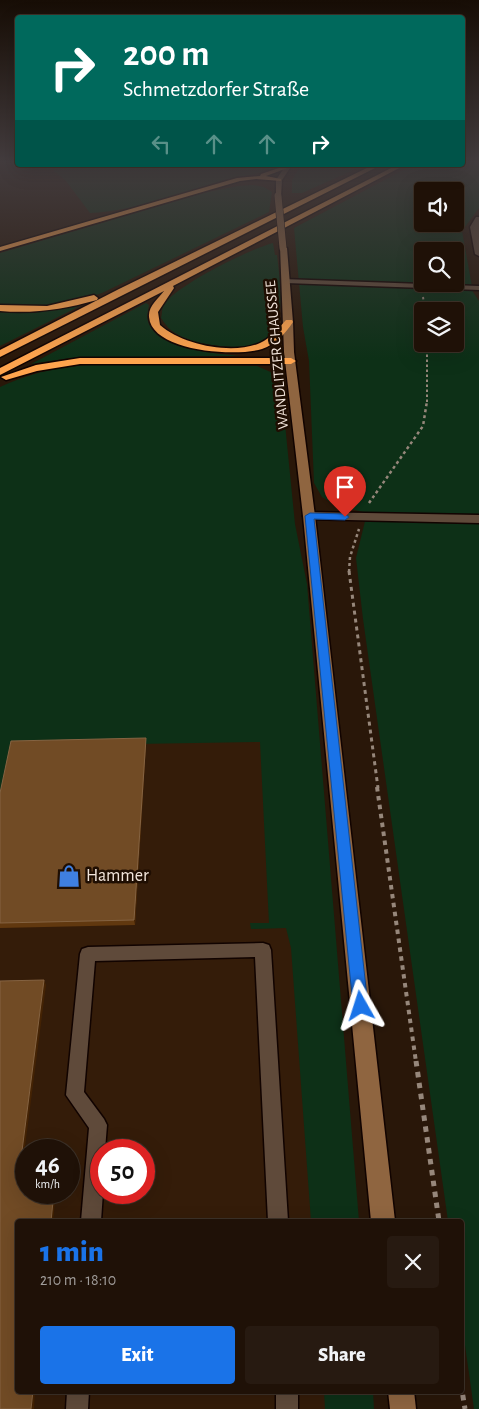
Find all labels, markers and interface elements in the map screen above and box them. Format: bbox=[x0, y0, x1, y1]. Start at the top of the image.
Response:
icon: right bbox=[40, 35, 105, 100]
text: 200 m bbox=[123, 37, 210, 72]
text: Schmetzdorfer Straße bbox=[123, 78, 309, 100]
icon: left bbox=[147, 130, 175, 158]
icon: ahead bbox=[200, 130, 228, 158]
icon: ahead bbox=[253, 130, 281, 158]
icon: right bbox=[306, 130, 334, 158]
map controls bbox=[414, 182, 464, 352]
button: sound bbox=[414, 182, 464, 232]
button: search bbox=[414, 242, 464, 292]
street label: WANDLITZER CHAUSSEE bbox=[263, 280, 291, 430]
button: layers bbox=[414, 302, 464, 352]
pin bbox=[324, 466, 366, 517]
icon: arrive bbox=[331, 473, 359, 501]
shop icon: Hammer bbox=[56, 863, 82, 889]
place label: Hammer bbox=[86, 867, 149, 885]
position arrow bbox=[334, 979, 386, 1031]
speed limit sign: 50 bbox=[90, 1139, 155, 1204]
text: 46 bbox=[35, 1153, 60, 1178]
text: km/h bbox=[35, 1178, 60, 1190]
button: close bbox=[387, 1236, 439, 1288]
text: 1 min bbox=[40, 1237, 104, 1267]
text: 210 m · 18:10 bbox=[40, 1272, 116, 1288]
button: Exit bbox=[40, 1326, 235, 1384]
button: Share bbox=[245, 1326, 439, 1384]

